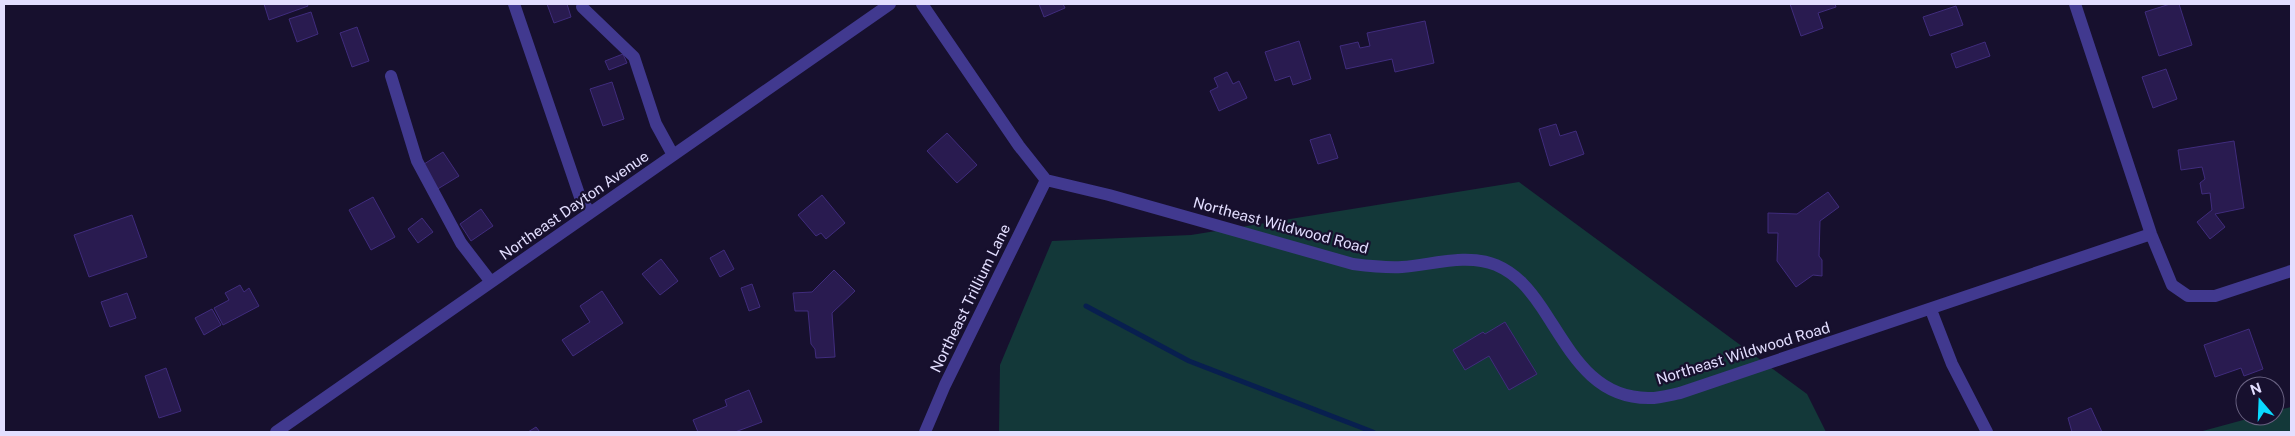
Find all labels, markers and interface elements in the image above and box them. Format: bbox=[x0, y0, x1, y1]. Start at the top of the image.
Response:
street label: Northeast Dayton Avenue bbox=[496, 147, 652, 263]
street label: Northeast Wildwood Road bbox=[1191, 193, 1371, 257]
street label: Northeast Trillium Lane bbox=[927, 221, 1013, 375]
street label: Northeast Wildwood Road bbox=[1654, 318, 1832, 388]
north arrow bbox=[2235, 376, 2285, 426]
text: N bbox=[2248, 379, 2264, 398]

